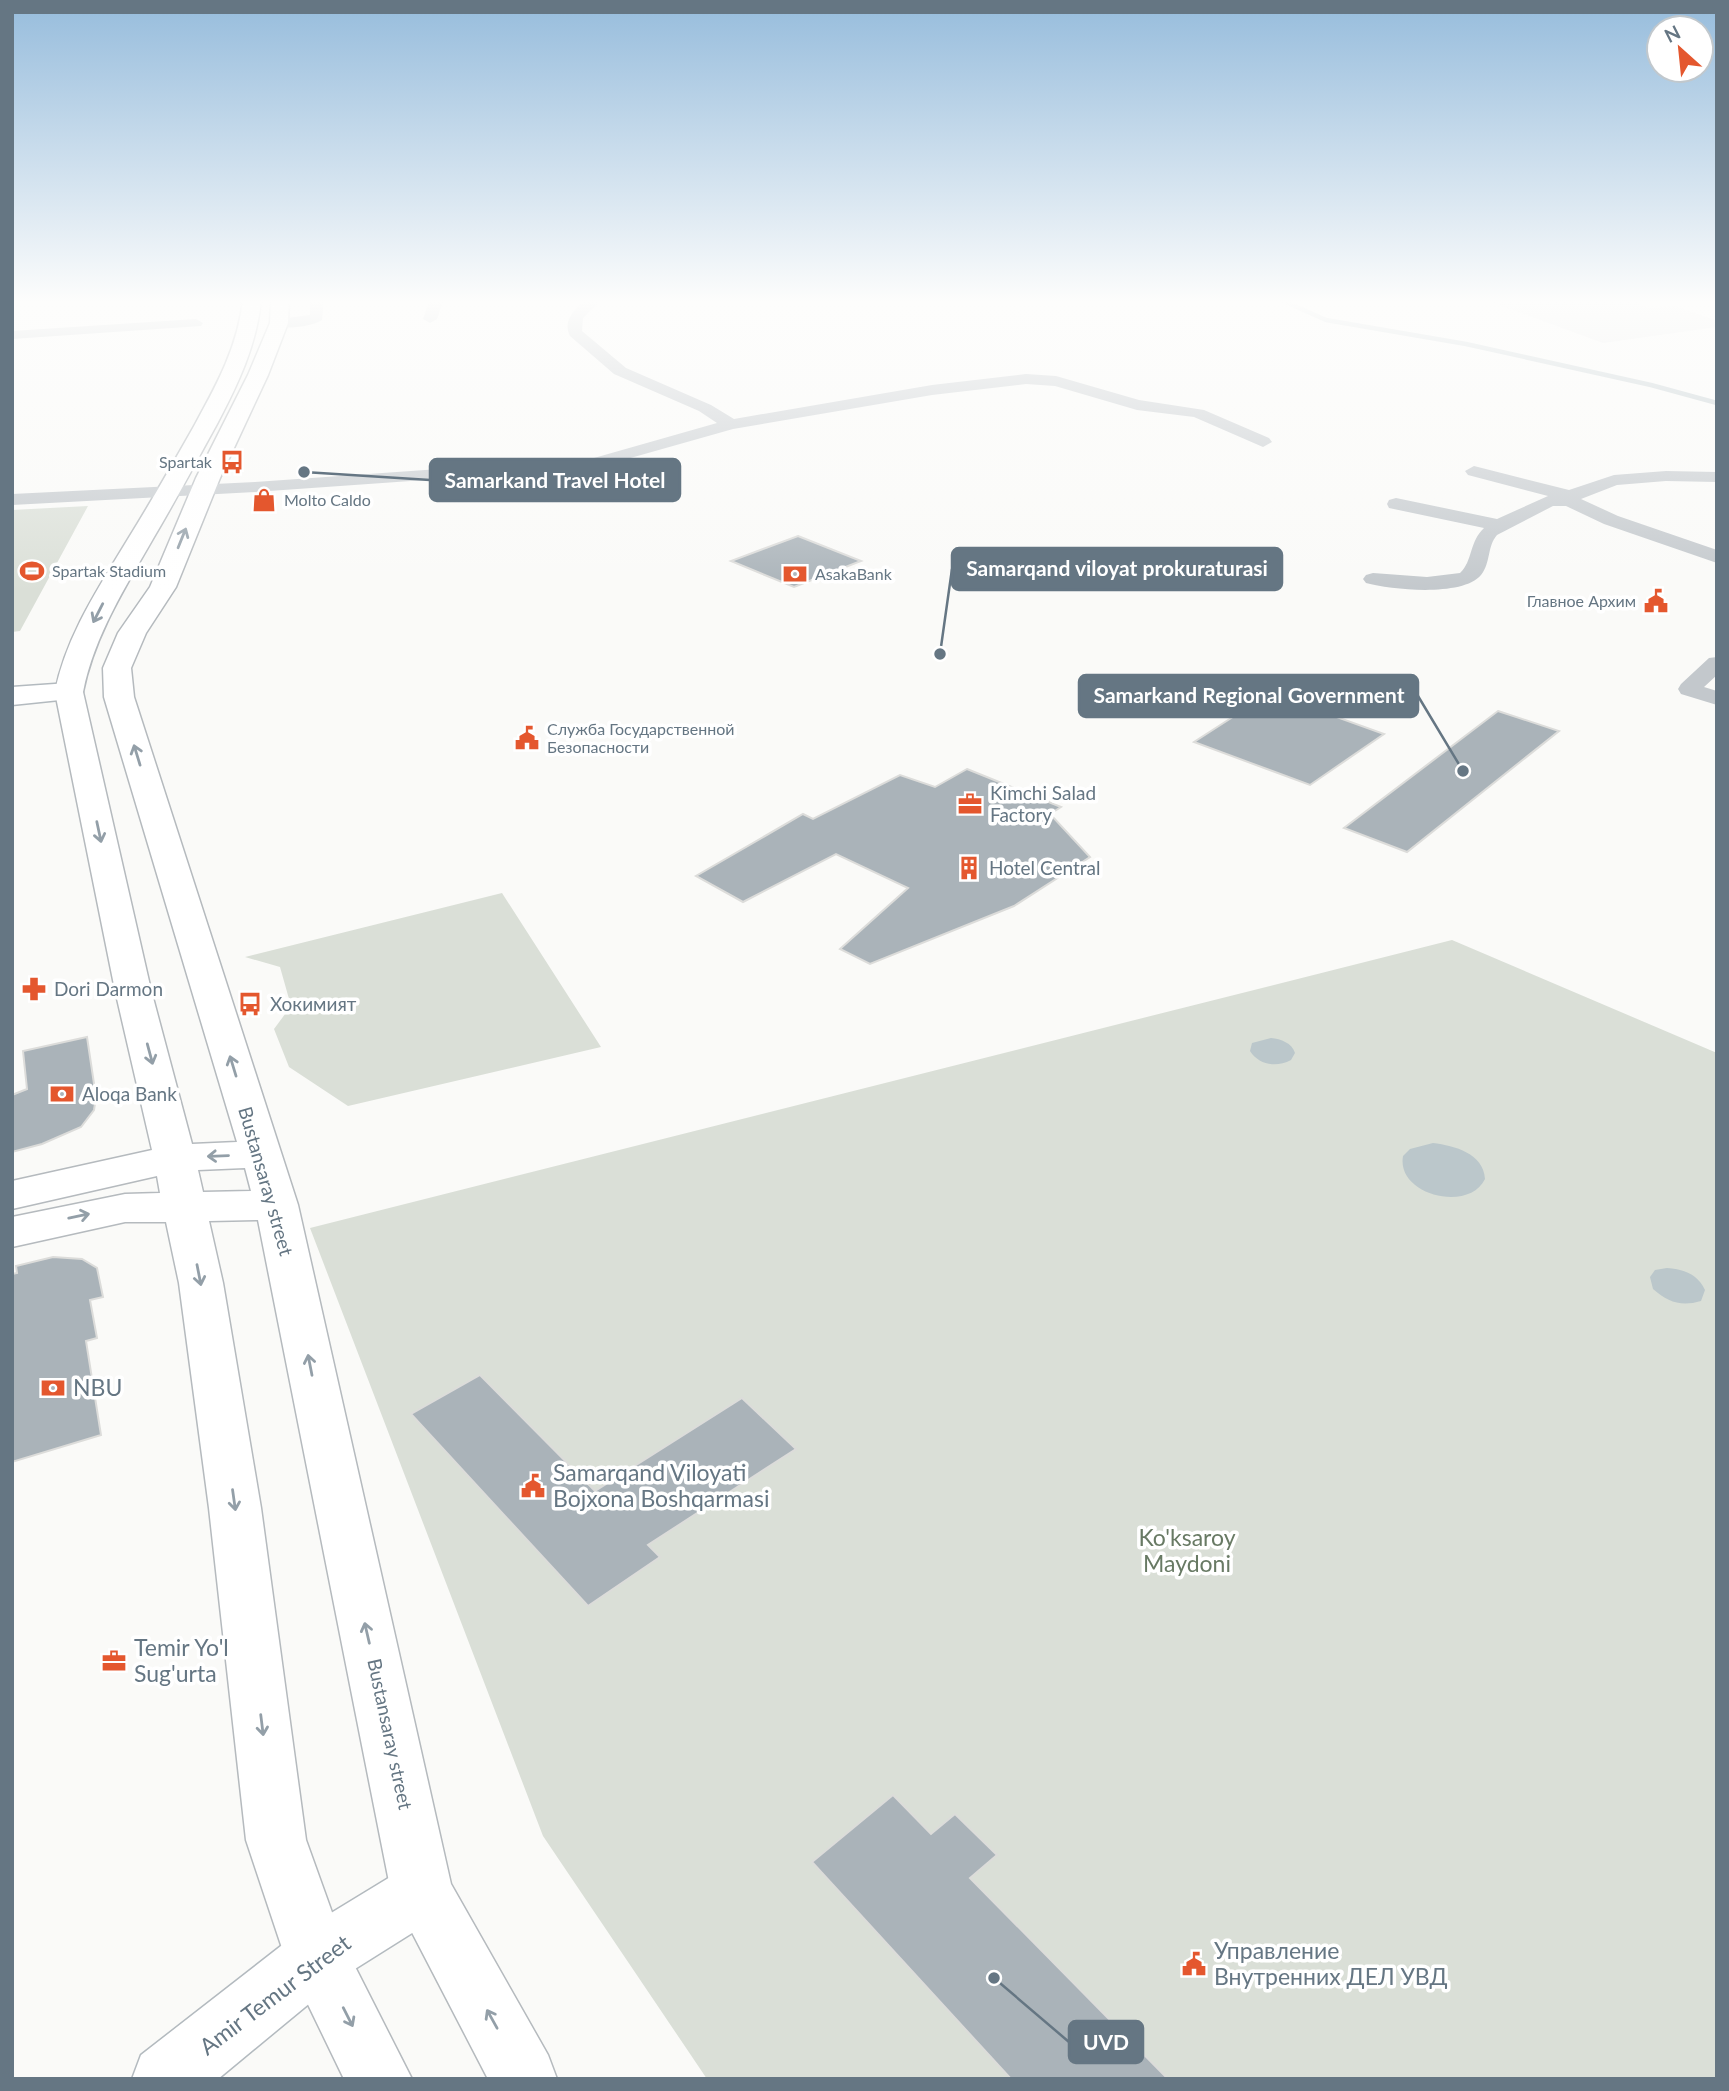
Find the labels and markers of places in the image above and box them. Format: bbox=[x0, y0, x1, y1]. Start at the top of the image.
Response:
bus stop icon: Spartak bbox=[218, 448, 246, 476]
place label: Spartak bbox=[159, 452, 213, 471]
callout: Samarkand Travel Hotel bbox=[430, 459, 680, 501]
shop icon: Molto Caldo bbox=[250, 486, 278, 514]
place label: Molto Caldo bbox=[284, 490, 371, 509]
callout: Samarqand viloyat prokuraturasi bbox=[952, 548, 1282, 590]
sports icon: Spartak Stadium bbox=[18, 557, 46, 585]
bank icon: AsakaBank bbox=[781, 560, 809, 588]
place label: Spartak Stadium bbox=[52, 561, 166, 580]
place label: AsakaBank bbox=[815, 564, 893, 583]
public building icon: Главное Архим bbox=[1642, 587, 1670, 615]
place label: Главное Архим bbox=[1527, 591, 1636, 610]
callout: Samarkand Regional Government bbox=[1079, 675, 1418, 717]
place label: Служба Государственной Безопасности bbox=[547, 719, 734, 756]
public building icon: Служба Государственной Безопасности bbox=[513, 724, 541, 752]
place label: Kimchi Salad Factory bbox=[990, 781, 1096, 826]
office icon: Kimchi Salad Factory bbox=[956, 790, 984, 818]
building icon: Hotel Central bbox=[955, 854, 983, 882]
place label: Hotel Central bbox=[989, 856, 1100, 879]
pharmacy icon: Dori Darmon bbox=[20, 975, 48, 1003]
place label: Dori Darmon bbox=[54, 977, 163, 1000]
bus stop icon: Хокимият bbox=[236, 990, 264, 1018]
place label: Хокимият bbox=[270, 992, 357, 1015]
bank icon: Aloqa Bank bbox=[48, 1080, 76, 1108]
place label: Aloqa Bank bbox=[82, 1082, 177, 1105]
place label: NBU bbox=[73, 1373, 122, 1401]
bank icon: NBU bbox=[39, 1374, 67, 1402]
place label: Samarqand Viloyati Bojxona Boshqarmasi bbox=[553, 1458, 769, 1512]
public building icon: Samarqand Viloyati Bojxona Boshqarmasi bbox=[519, 1472, 547, 1500]
place label: Temir Yo'l Sug'urta bbox=[134, 1633, 229, 1687]
office icon: Temir Yo'l Sug'urta bbox=[100, 1647, 128, 1675]
place label: Управление Внутренних ДЕЛ УВД bbox=[1214, 1936, 1448, 1990]
public building icon: Управление Внутренних ДЕЛ УВД bbox=[1180, 1950, 1208, 1978]
callout: UVD bbox=[1069, 2021, 1143, 2063]

